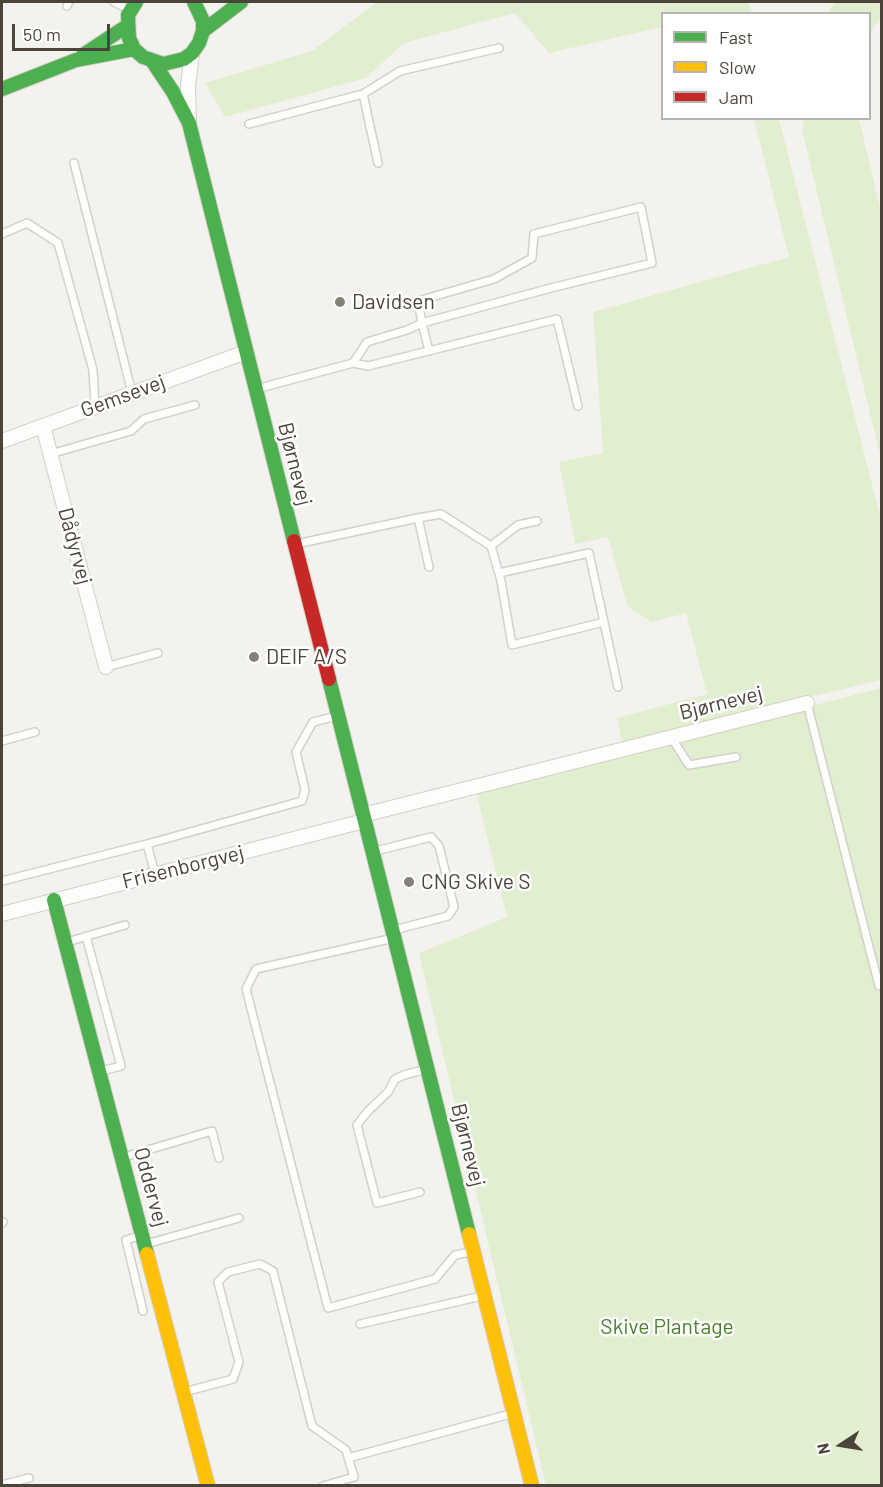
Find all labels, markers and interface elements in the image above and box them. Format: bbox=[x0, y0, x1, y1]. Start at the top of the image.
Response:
scale bar bbox=[15, 12, 112, 50]
legend bbox=[661, 12, 871, 120]
text: 50 m bbox=[23, 23, 61, 45]
text: Fast bbox=[719, 26, 753, 48]
text: Slow bbox=[719, 56, 756, 78]
text: Jam bbox=[719, 86, 753, 108]
place label: Davidsen bbox=[352, 289, 435, 315]
marker: Davidsen bbox=[333, 295, 347, 309]
street label: Gemsevej bbox=[77, 369, 169, 423]
street label: Bjørnevej bbox=[272, 420, 318, 508]
street label: Dådyrvej bbox=[53, 505, 97, 587]
place label: DEIF A/S bbox=[266, 644, 347, 670]
marker: DEIF A/S bbox=[247, 650, 261, 664]
street label: Bjørnevej bbox=[677, 680, 765, 726]
street label: Frisenborgvej bbox=[119, 840, 247, 894]
place label: CNG Skive S bbox=[421, 869, 530, 895]
marker: CNG Skive S bbox=[402, 875, 416, 889]
street label: Bjørnevej bbox=[445, 1101, 491, 1189]
street label: Oddervej bbox=[128, 1144, 174, 1230]
park label: Skive Plantage bbox=[600, 1314, 734, 1340]
north arrow bbox=[811, 1415, 871, 1475]
text: N bbox=[813, 1442, 833, 1456]

